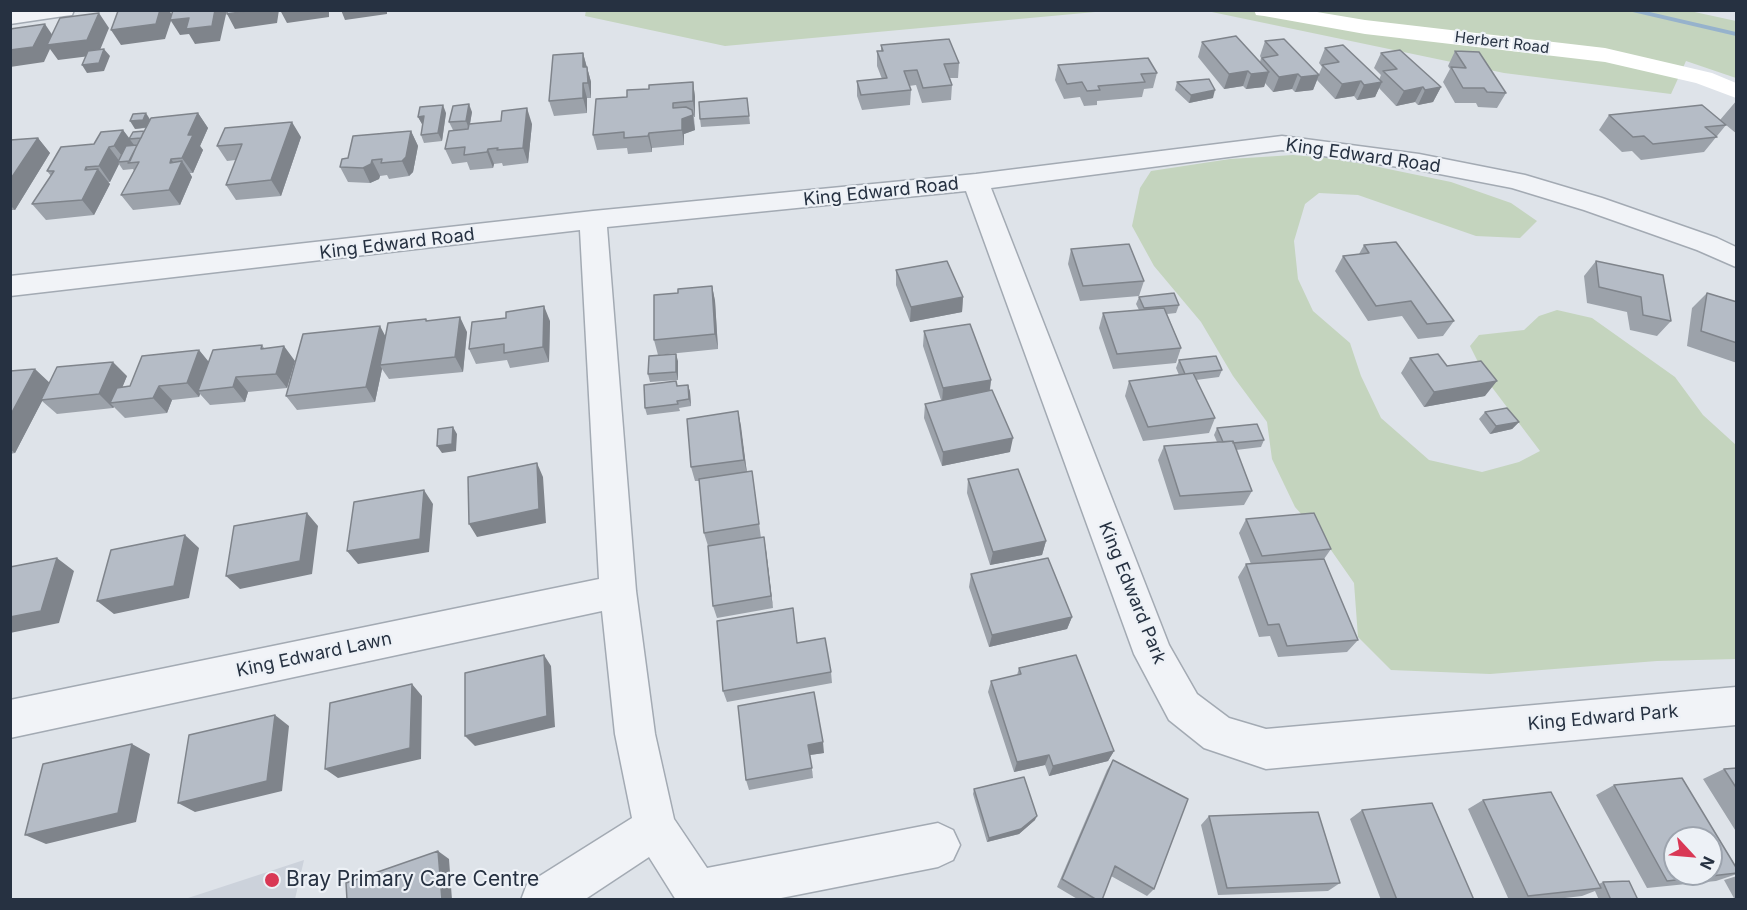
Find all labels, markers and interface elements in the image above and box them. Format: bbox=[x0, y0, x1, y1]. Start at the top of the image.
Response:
street label: Herbert Road bbox=[1454, 28, 1550, 58]
street label: King Edward Road bbox=[1284, 134, 1442, 178]
street label: King Edward Road bbox=[802, 173, 960, 211]
street label: King Edward Road bbox=[318, 224, 476, 264]
street label: King Edward Park bbox=[1094, 519, 1170, 667]
street label: King Edward Lawn bbox=[234, 628, 394, 682]
street label: King Edward Park bbox=[1527, 701, 1679, 735]
north arrow bbox=[1663, 826, 1723, 886]
text: N bbox=[1696, 853, 1719, 873]
place label: Bray Primary Care Centre bbox=[286, 867, 539, 893]
marker: Bray Primary Care Centre bbox=[263, 871, 281, 889]

